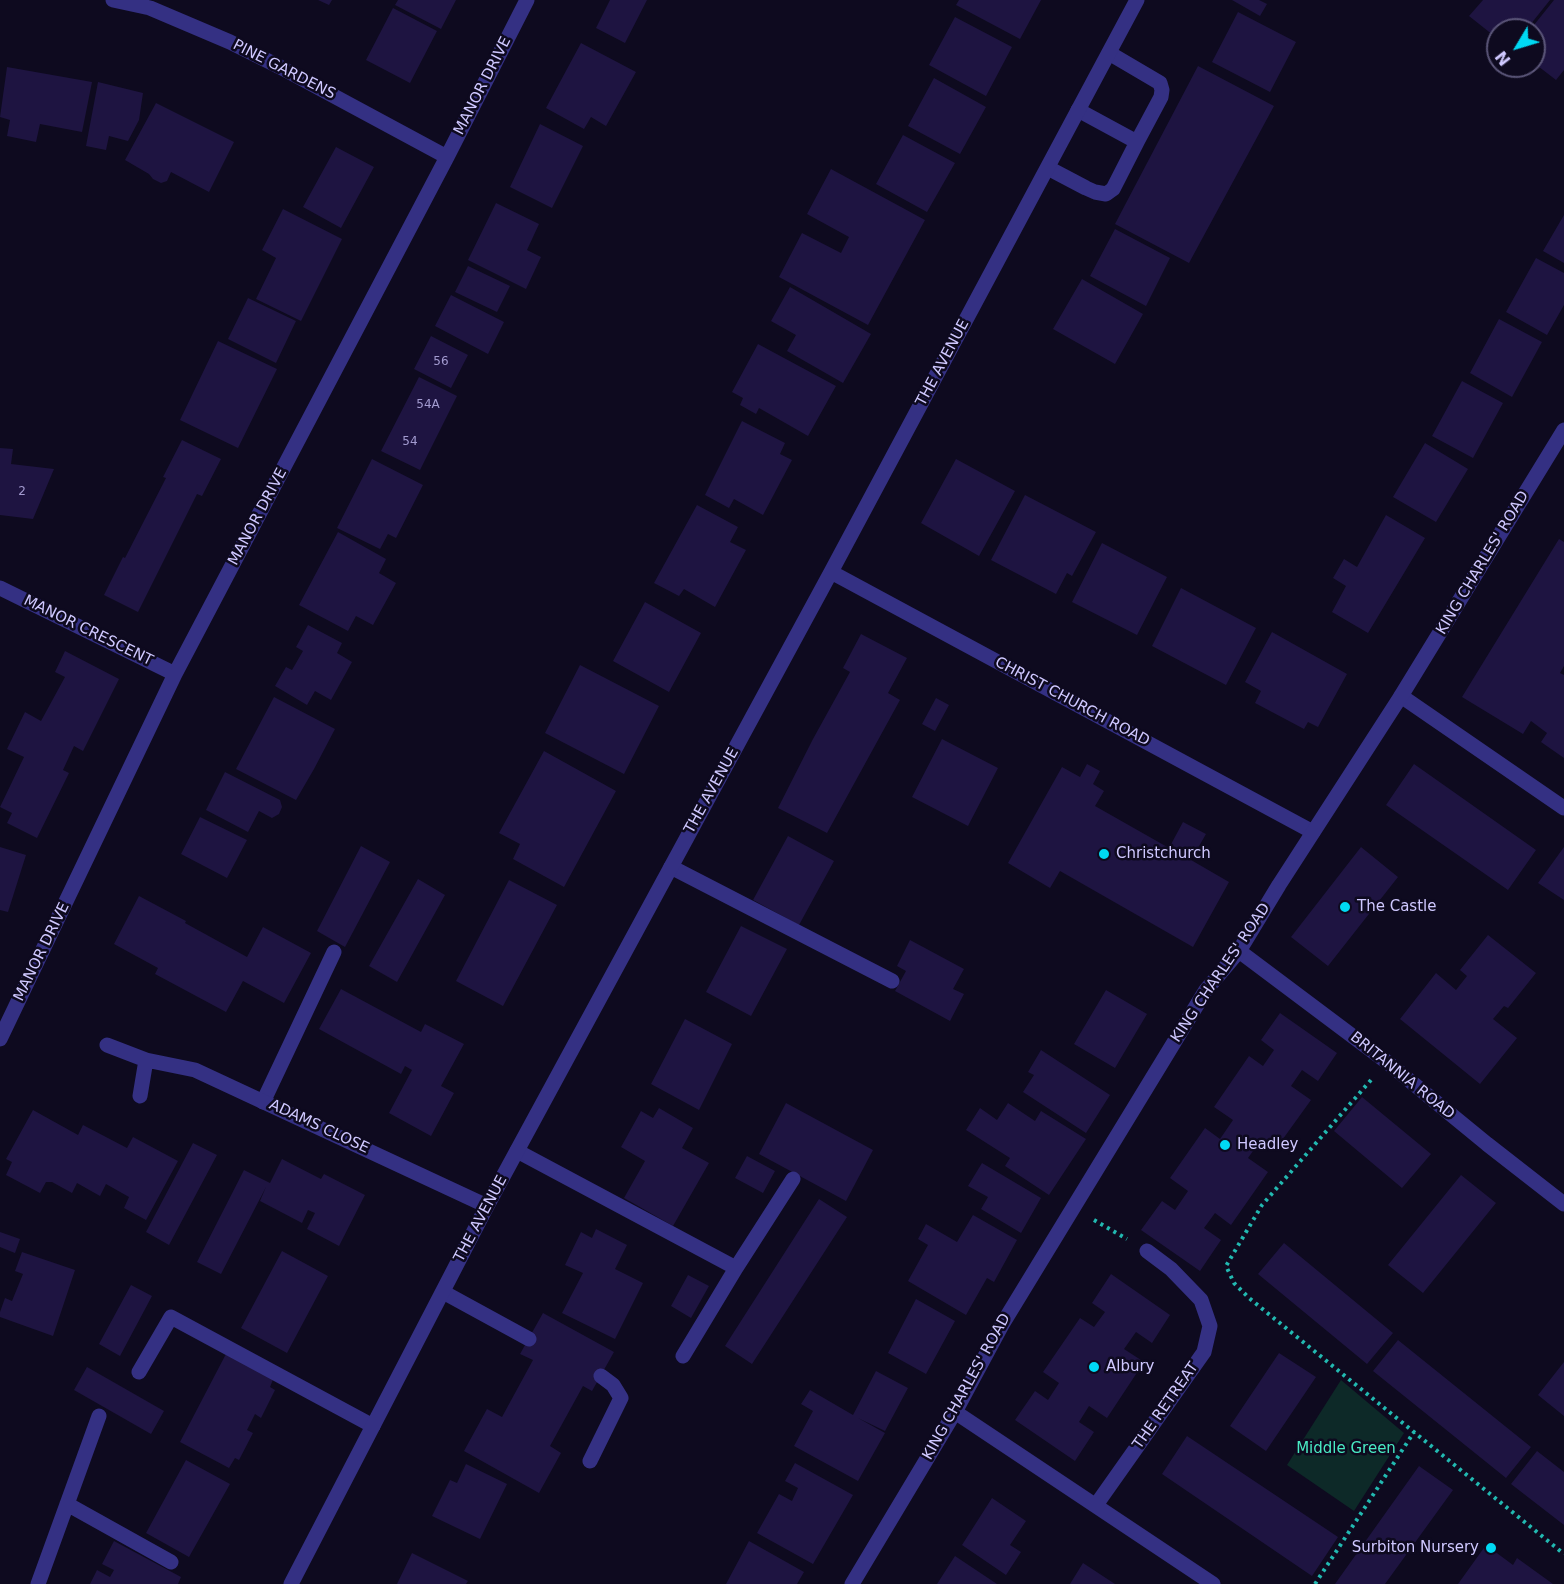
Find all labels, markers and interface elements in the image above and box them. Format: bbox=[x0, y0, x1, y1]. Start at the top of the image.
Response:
north arrow bbox=[1486, 18, 1546, 78]
street label: MANOR DRIVE bbox=[451, 34, 515, 138]
street label: PINE GARDENS bbox=[230, 36, 338, 104]
text: N bbox=[1491, 47, 1515, 69]
street label: THE AVENUE bbox=[913, 317, 973, 409]
house number: 56 bbox=[433, 355, 449, 369]
house number: 54A bbox=[416, 398, 440, 412]
house number: 54 bbox=[402, 435, 418, 449]
street label: MANOR DRIVE bbox=[225, 465, 291, 569]
house number: 2 bbox=[18, 485, 26, 499]
street label: KING CHARLES' ROAD bbox=[1433, 488, 1533, 638]
street label: MANOR CRESCENT bbox=[20, 592, 156, 670]
street label: CHRIST CHURCH ROAD bbox=[992, 654, 1152, 750]
street label: THE AVENUE bbox=[681, 745, 743, 837]
place label: Christchurch bbox=[1116, 845, 1211, 863]
marker: Christchurch bbox=[1097, 847, 1111, 861]
place label: The Castle bbox=[1357, 898, 1436, 916]
street label: MANOR DRIVE bbox=[10, 900, 74, 1004]
street label: KING CHARLES' ROAD bbox=[1168, 900, 1274, 1046]
marker: The Castle bbox=[1338, 900, 1352, 914]
street label: BRITANNIA ROAD bbox=[1346, 1028, 1458, 1124]
street label: ADAMS CLOSE bbox=[266, 1096, 372, 1158]
place label: Headley bbox=[1237, 1136, 1298, 1154]
marker: Headley bbox=[1218, 1138, 1232, 1152]
street label: THE AVENUE bbox=[451, 1173, 511, 1265]
street label: KING CHARLES' ROAD bbox=[919, 1311, 1015, 1463]
place label: Albury bbox=[1106, 1358, 1155, 1376]
street label: THE RETREAT bbox=[1129, 1359, 1203, 1453]
marker: Albury bbox=[1087, 1360, 1101, 1374]
park label: Middle Green bbox=[1296, 1440, 1396, 1458]
place label: Surbiton Nursery bbox=[1352, 1539, 1479, 1557]
marker: Surbiton Nursery bbox=[1484, 1541, 1498, 1555]

